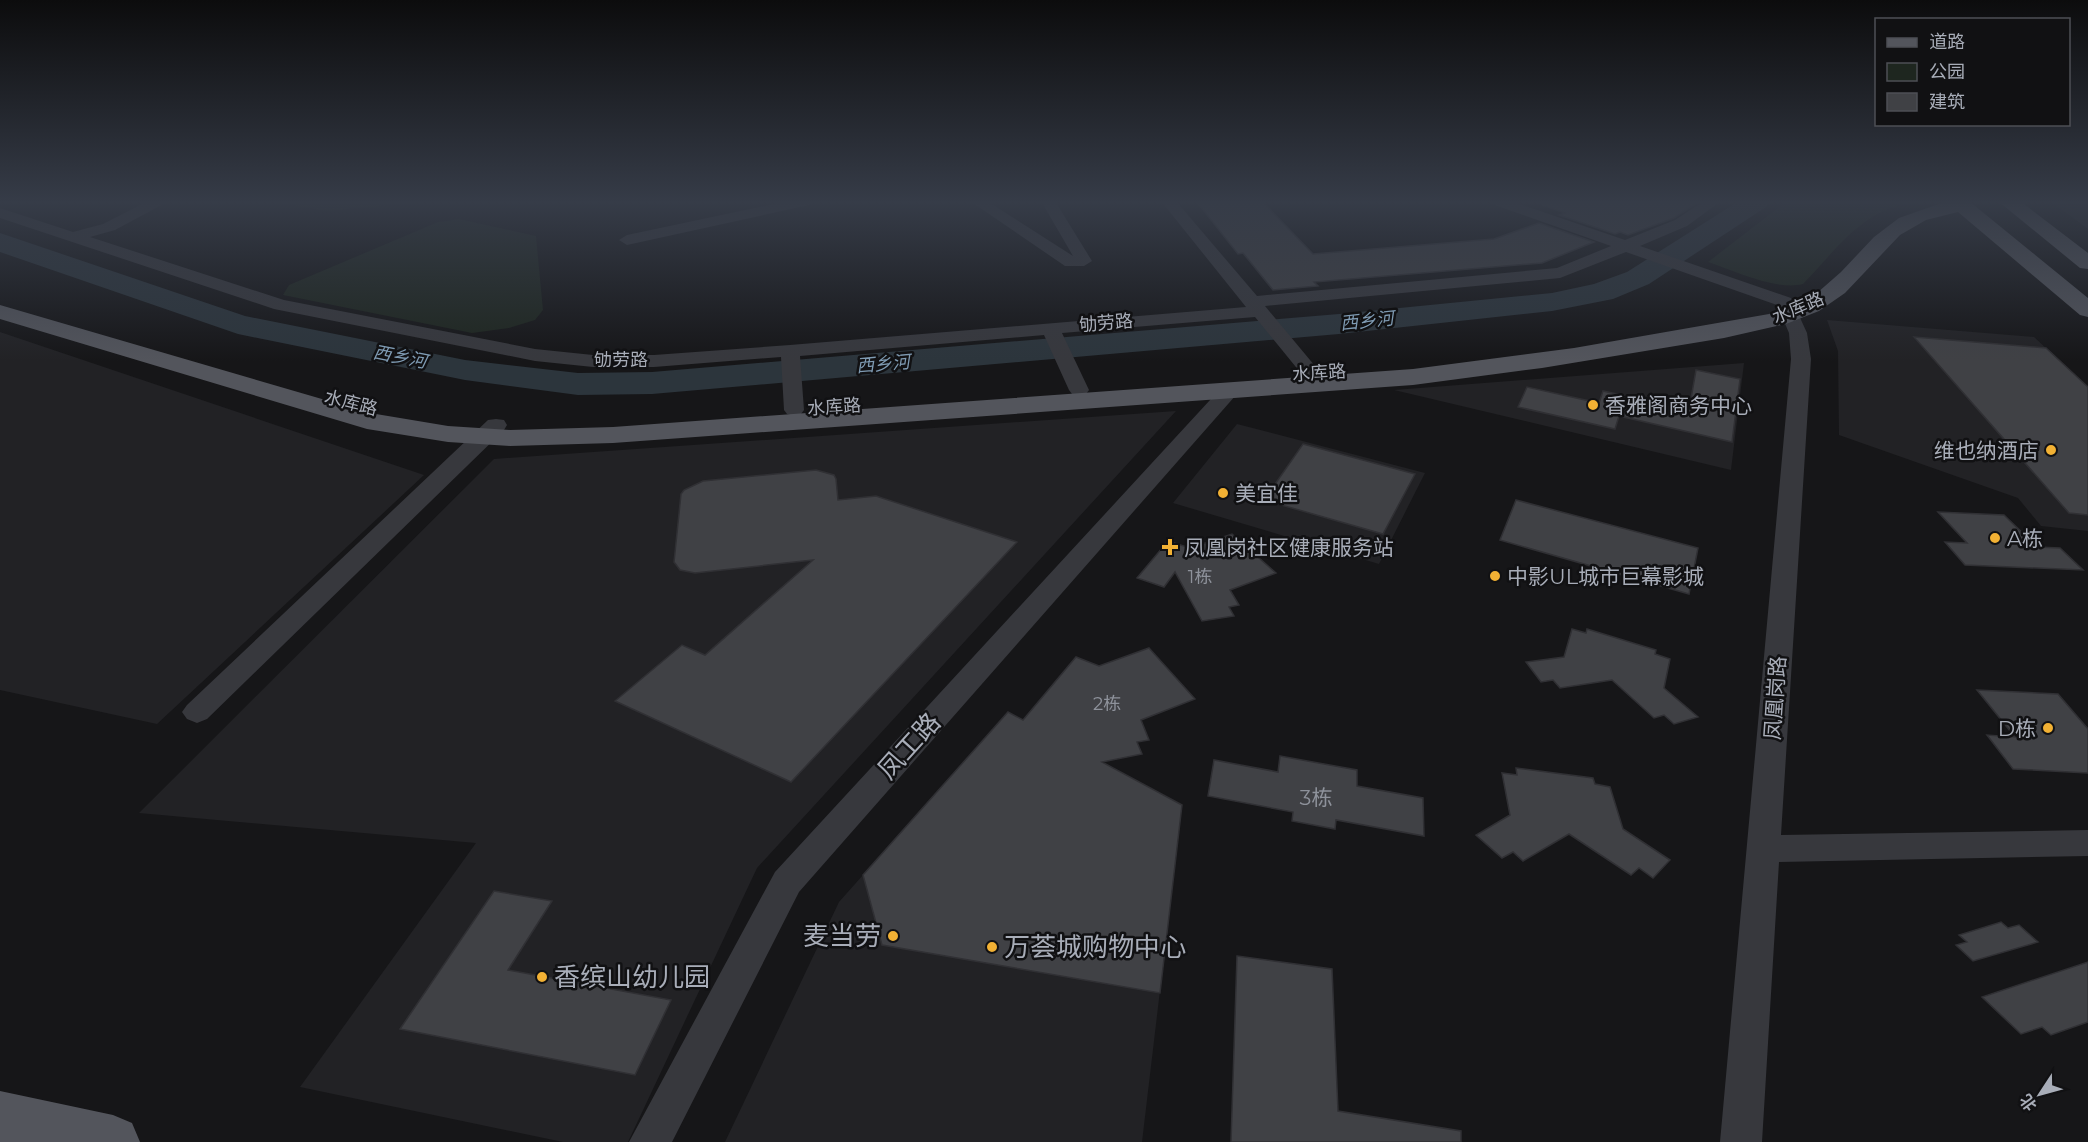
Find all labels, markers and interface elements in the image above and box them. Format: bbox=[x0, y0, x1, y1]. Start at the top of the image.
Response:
legend bbox=[1875, 18, 2070, 126]
text: 道路 bbox=[1929, 31, 1965, 53]
text: 公园 bbox=[1929, 61, 1965, 83]
text: 建筑 bbox=[1929, 91, 1965, 113]
street label: 水库路 bbox=[1769, 287, 1827, 329]
water label: 西乡河 bbox=[1339, 307, 1398, 335]
street label: 劬劳路 bbox=[1078, 310, 1134, 336]
water label: 西乡河 bbox=[371, 341, 432, 374]
street label: 劬劳路 bbox=[594, 349, 648, 371]
water label: 西乡河 bbox=[855, 350, 914, 377]
street label: 水库路 bbox=[1291, 360, 1347, 386]
street label: 水库路 bbox=[322, 386, 380, 420]
place label: 香雅阁商务中心 bbox=[1605, 393, 1752, 418]
street label: 水库路 bbox=[806, 394, 862, 420]
marker: 香雅阁商务中心 bbox=[1586, 398, 1600, 412]
place label: 维也纳酒店 bbox=[1934, 438, 2039, 463]
marker: 维也纳酒店 bbox=[2044, 443, 2058, 457]
place label: 美宜佳 bbox=[1235, 481, 1298, 506]
marker: 美宜佳 bbox=[1216, 486, 1230, 500]
place label: A栋 bbox=[2007, 526, 2043, 551]
marker: A栋 bbox=[1988, 531, 2002, 545]
place label: 凤凰岗社区健康服务站 bbox=[1184, 535, 1394, 560]
marker: 凤凰岗社区健康服务站 bbox=[1161, 538, 1179, 556]
place label: 中影UL城市巨幕影城 bbox=[1507, 564, 1704, 589]
house number: 1栋 bbox=[1188, 566, 1212, 588]
marker: 中影UL城市巨幕影城 bbox=[1488, 569, 1502, 583]
street label: 凤凰岗路 bbox=[1760, 655, 1790, 741]
house number: 2栋 bbox=[1093, 693, 1121, 715]
street label: 凤工路 bbox=[871, 706, 947, 786]
place label: D栋 bbox=[1998, 716, 2036, 741]
marker: D栋 bbox=[2041, 721, 2055, 735]
house number: 3栋 bbox=[1300, 785, 1332, 810]
place label: 麦当劳 bbox=[803, 920, 881, 952]
marker: 麦当劳 bbox=[886, 929, 900, 943]
place label: 万荟城购物中心 bbox=[1004, 931, 1186, 963]
marker: 万荟城购物中心 bbox=[985, 940, 999, 954]
place label: 香缤山幼儿园 bbox=[554, 961, 710, 993]
marker: 香缤山幼儿园 bbox=[535, 970, 549, 984]
north arrow bbox=[2010, 1064, 2070, 1124]
text: 北 bbox=[2016, 1090, 2041, 1115]

